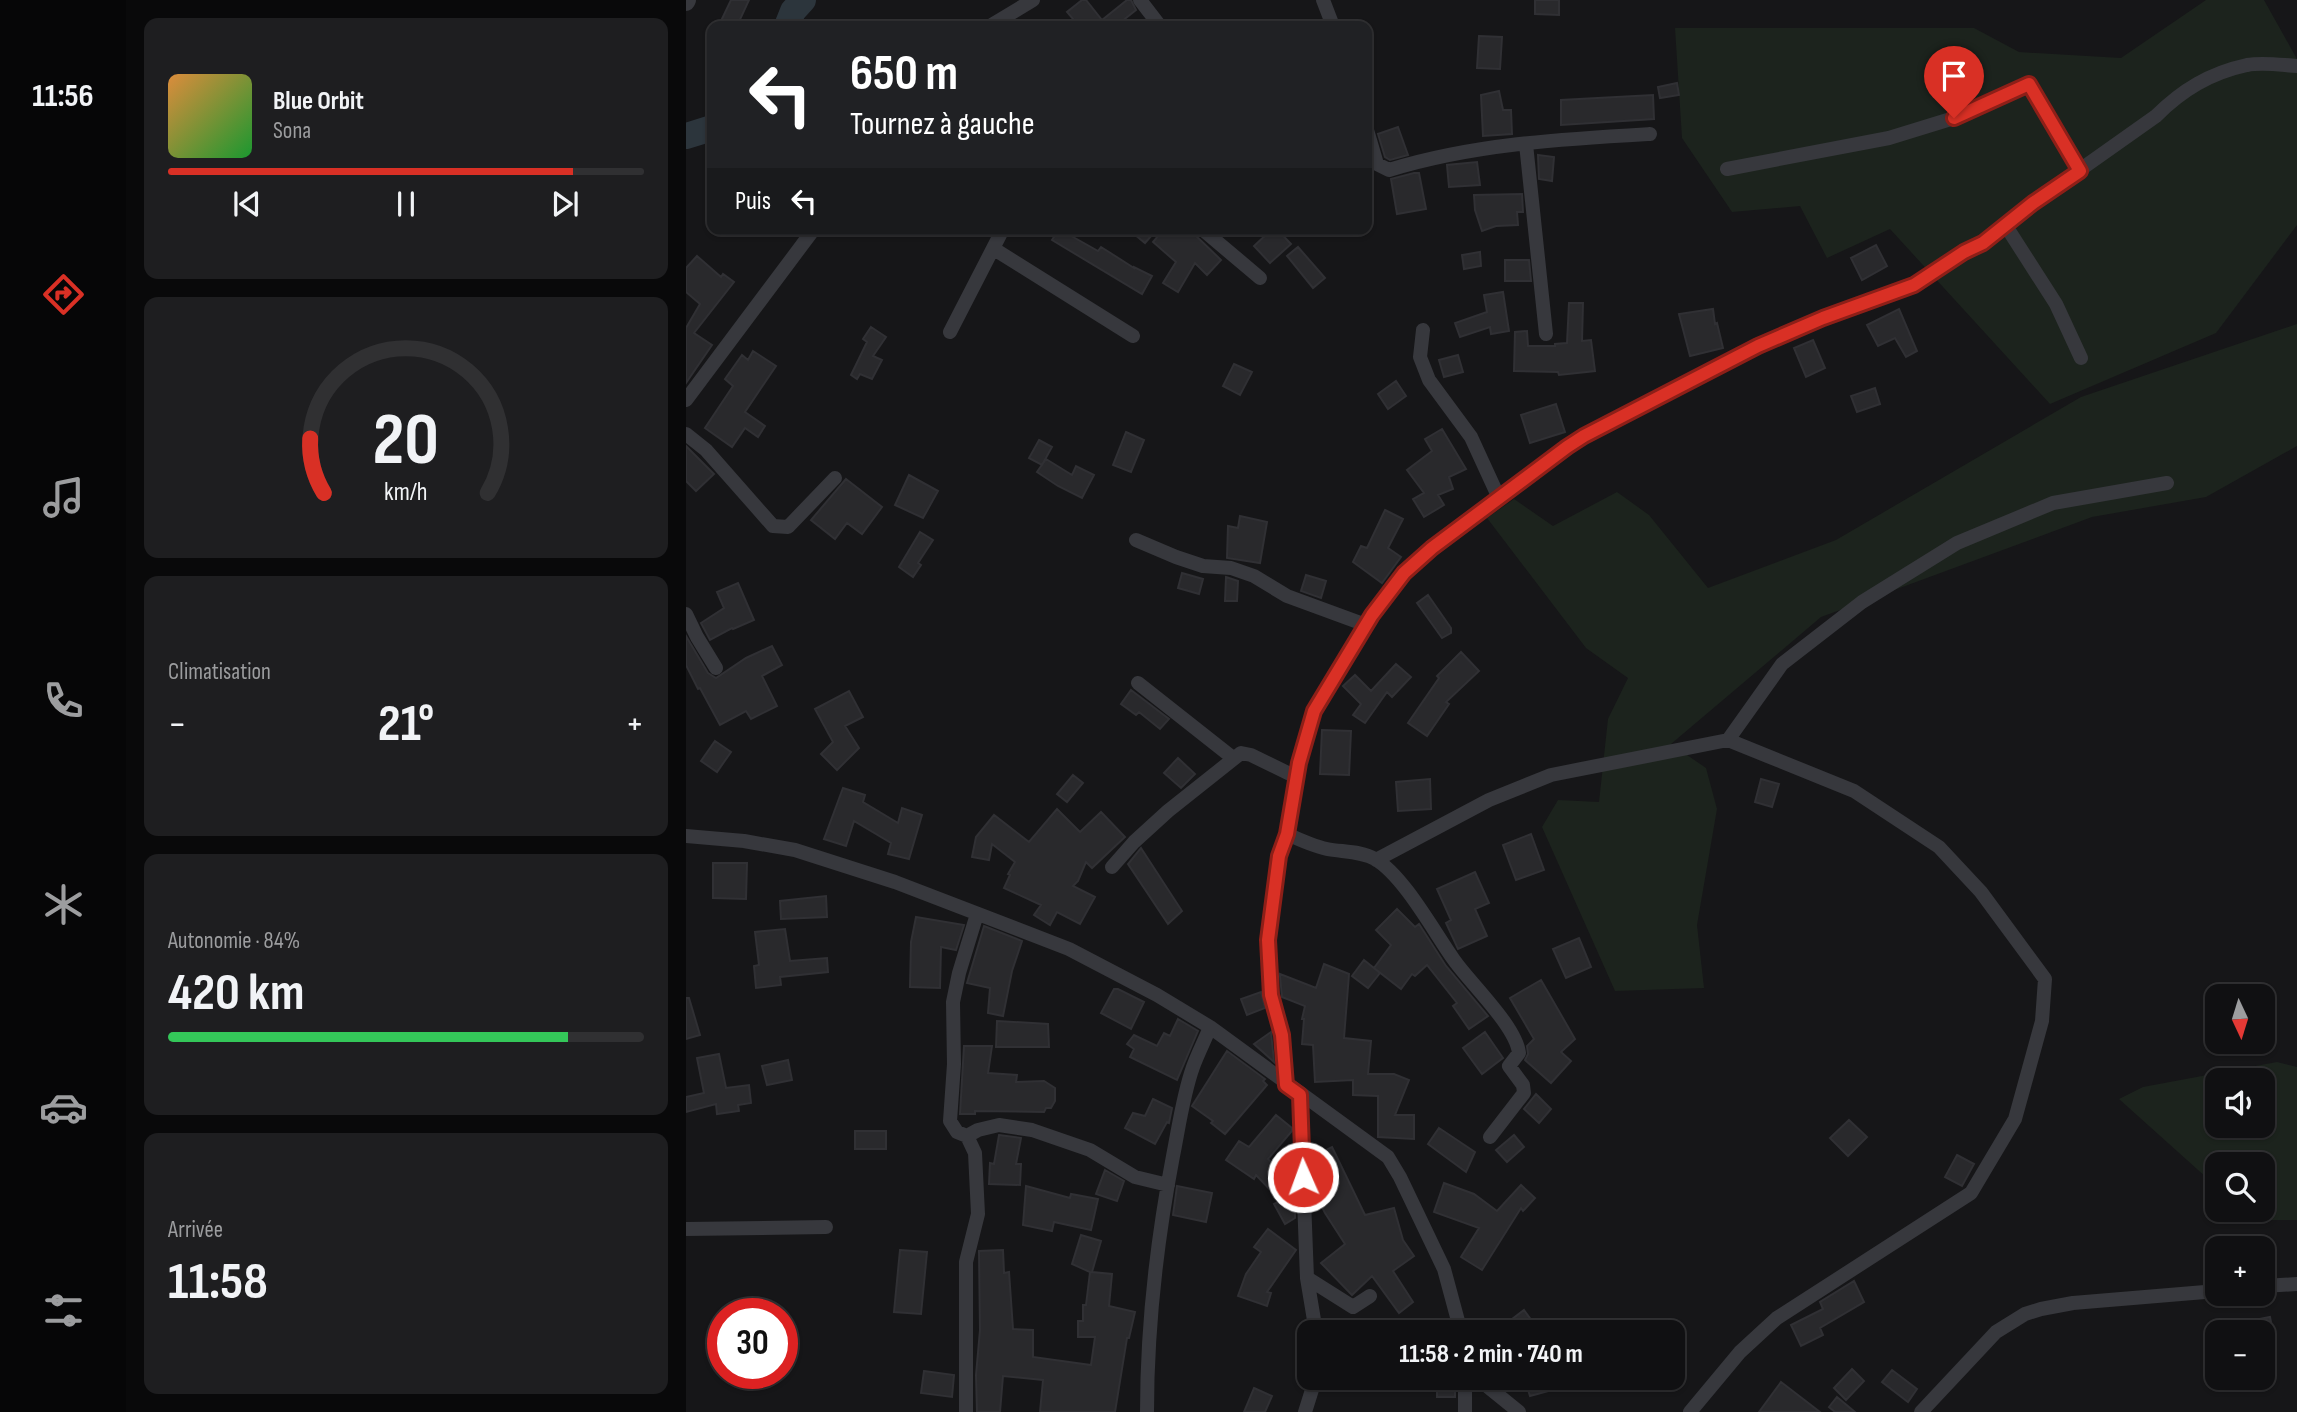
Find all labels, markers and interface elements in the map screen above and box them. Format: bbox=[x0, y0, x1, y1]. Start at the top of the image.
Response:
text: 650 m bbox=[850, 45, 958, 104]
pin bbox=[1924, 46, 1984, 118]
icon: left bbox=[735, 49, 826, 140]
icon: arrive bbox=[1935, 57, 1973, 95]
text: 11:56 bbox=[32, 77, 94, 116]
text: Blue Orbit bbox=[273, 86, 364, 117]
text: Tournez à gauche bbox=[850, 105, 1035, 144]
text: Sona bbox=[273, 117, 311, 145]
icon: left bbox=[785, 182, 823, 220]
icon: previous bbox=[228, 185, 266, 223]
icon: pause bbox=[387, 185, 425, 223]
icon: next bbox=[546, 185, 584, 223]
text: Puis bbox=[735, 186, 771, 217]
icon: directions bbox=[39, 270, 88, 319]
text: 20 bbox=[373, 398, 439, 486]
icon: music bbox=[39, 473, 88, 522]
text: km/h bbox=[384, 477, 428, 508]
text: Climatisation bbox=[168, 658, 271, 686]
icon: phone bbox=[39, 676, 88, 725]
text: 21° bbox=[378, 693, 434, 756]
text: − bbox=[168, 702, 187, 747]
text: + bbox=[625, 702, 644, 747]
icon: climate bbox=[39, 880, 88, 929]
text: Autonomie · 84% bbox=[168, 927, 300, 955]
text: 420 km bbox=[168, 962, 304, 1025]
north arrow bbox=[2205, 984, 2275, 1054]
map controls bbox=[2205, 984, 2275, 1390]
button: sound bbox=[2205, 1068, 2275, 1138]
icon: car bbox=[39, 1083, 88, 1132]
position arrow bbox=[1266, 1140, 1340, 1214]
button: search bbox=[2205, 1152, 2275, 1222]
text: Arrivée bbox=[168, 1216, 223, 1244]
button: + bbox=[2205, 1236, 2275, 1306]
text: 11:58 bbox=[168, 1251, 268, 1314]
icon: filters bbox=[39, 1286, 88, 1335]
speed limit sign: 30 bbox=[707, 1298, 798, 1389]
button: − bbox=[2205, 1320, 2275, 1390]
text: 11:58 · 2 min · 740 m bbox=[1399, 1339, 1583, 1370]

